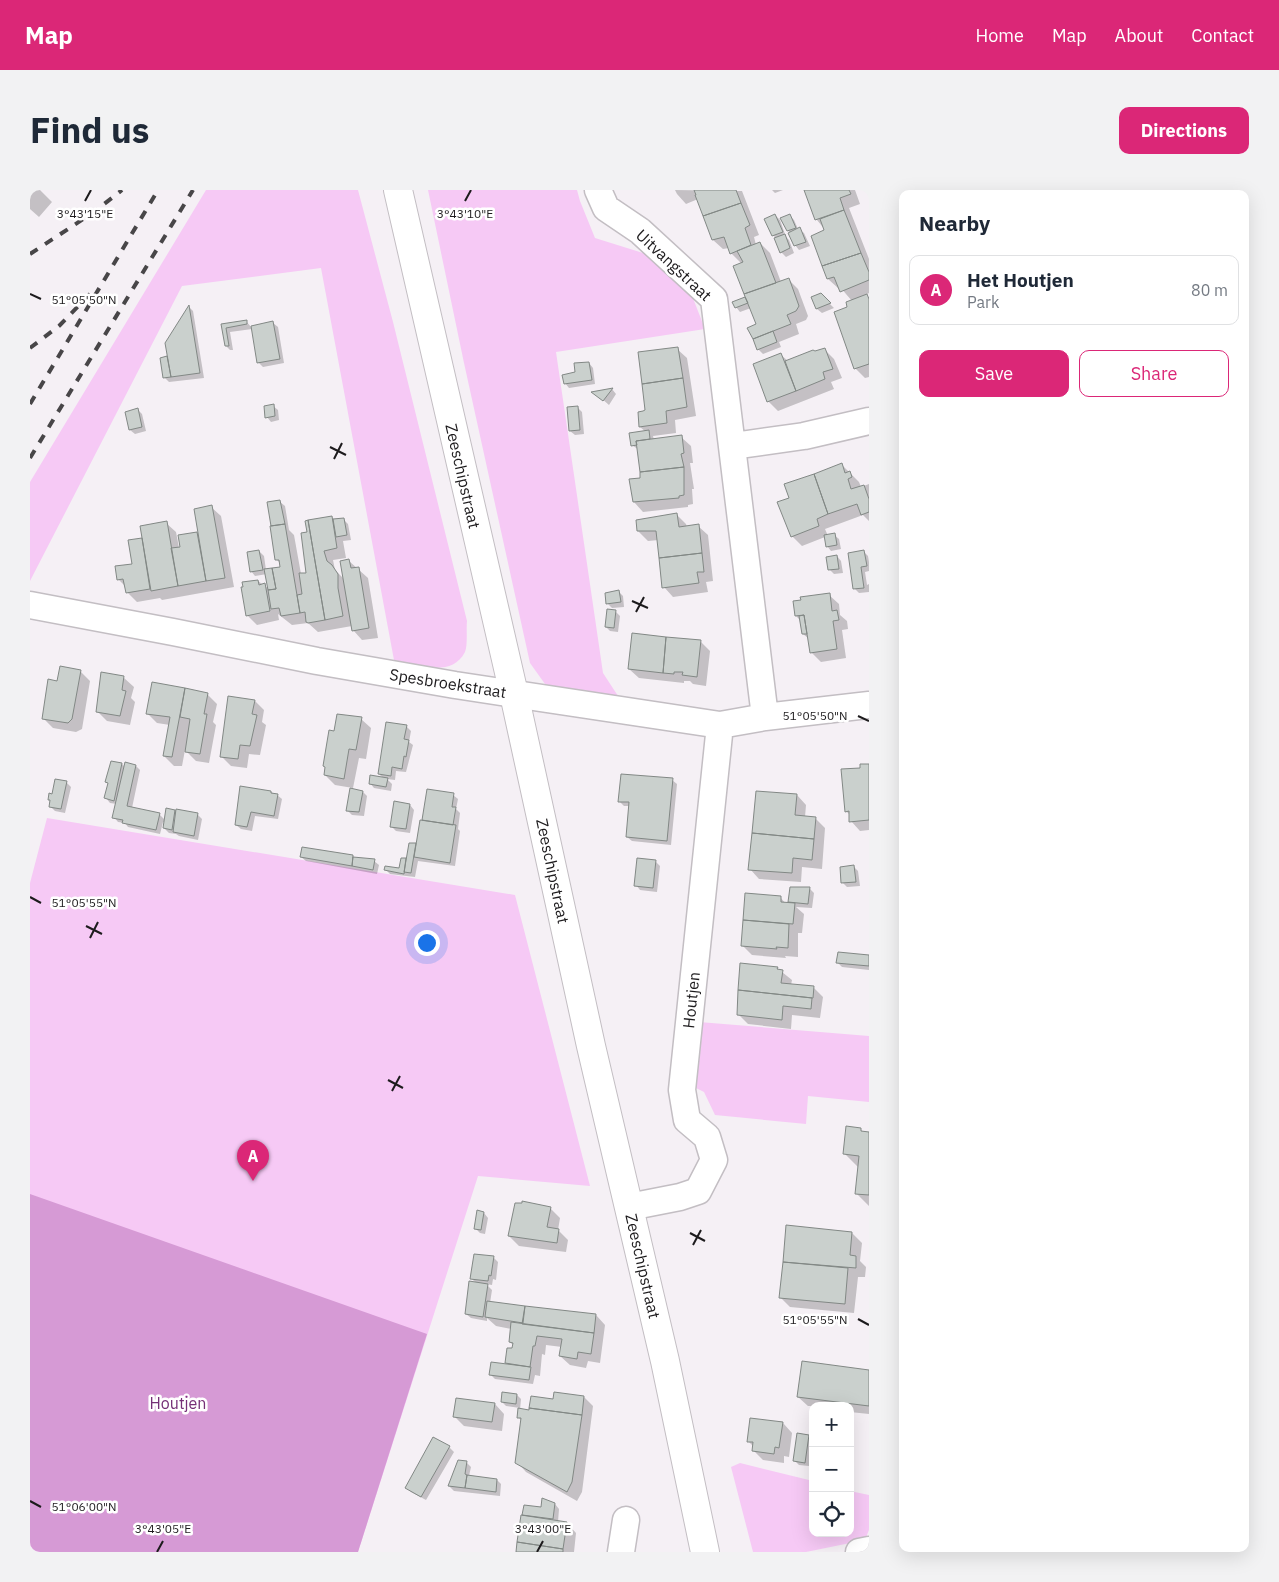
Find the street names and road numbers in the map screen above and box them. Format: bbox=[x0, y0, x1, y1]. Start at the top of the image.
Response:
street label: Uitvangstraat bbox=[632, 225, 716, 305]
street label: Zeeschipstraat bbox=[441, 422, 485, 530]
street label: Spesbroekstraat bbox=[388, 664, 508, 702]
street label: Zeeschipstraat bbox=[532, 817, 574, 925]
street label: Houtjen bbox=[678, 971, 704, 1029]
street label: Zeeschipstraat bbox=[621, 1212, 665, 1320]

